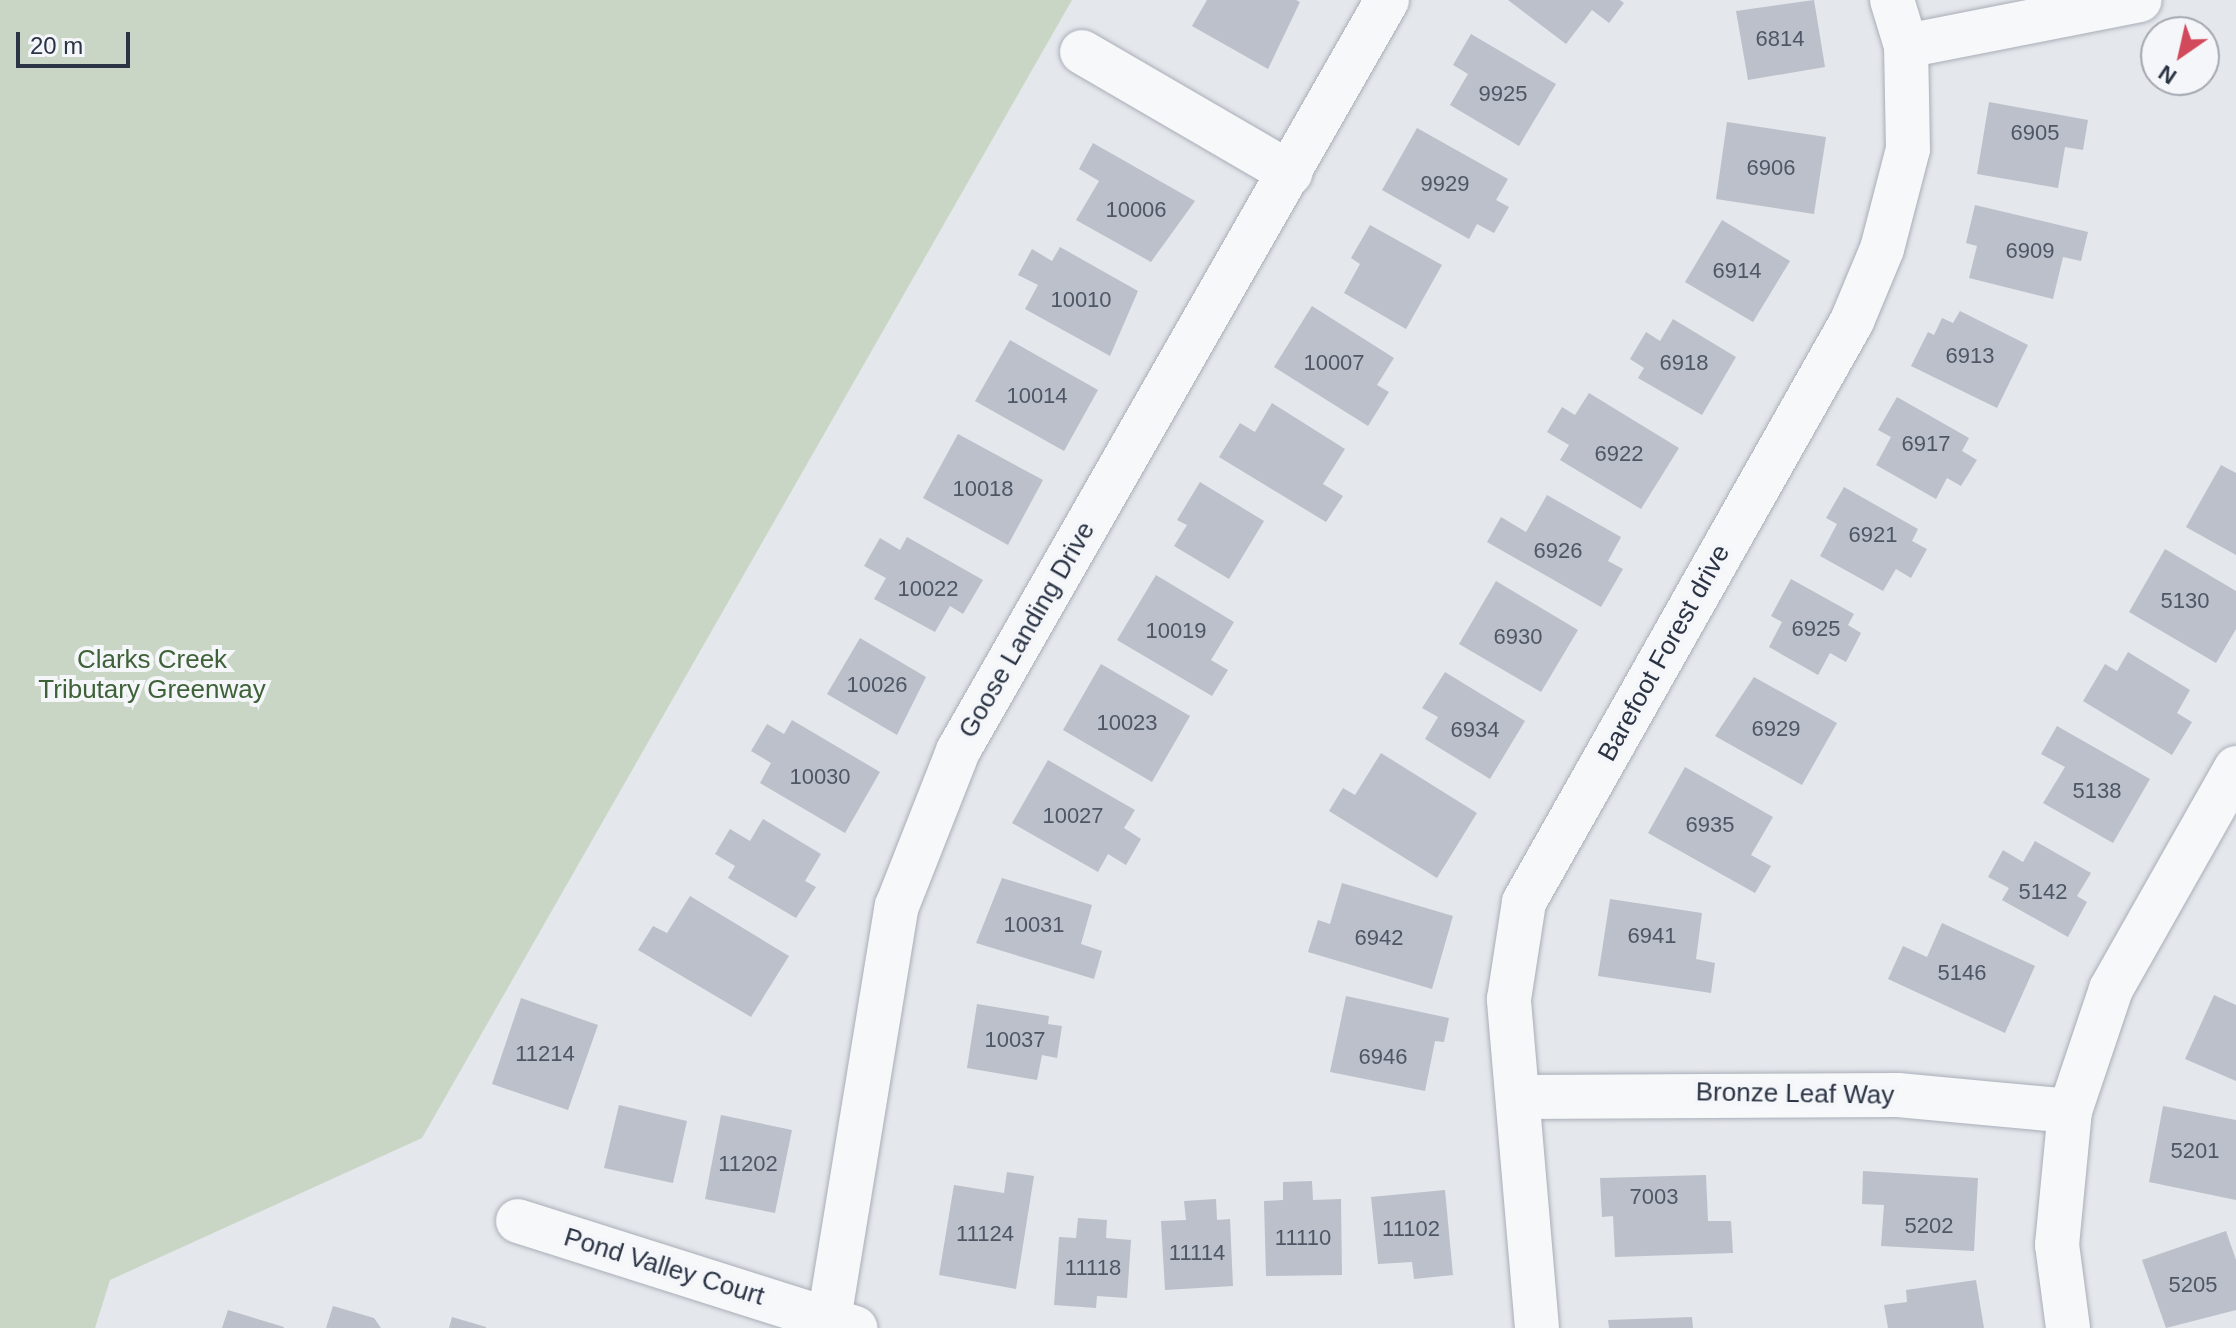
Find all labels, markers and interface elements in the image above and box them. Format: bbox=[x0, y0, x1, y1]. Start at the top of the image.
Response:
scale bar bbox=[20, 16, 134, 66]
north arrow bbox=[2140, 16, 2220, 96]
house number: 6814 bbox=[1756, 26, 1804, 52]
text: 20 m bbox=[30, 32, 83, 59]
text: N bbox=[2154, 60, 2181, 89]
house number: 9925 bbox=[1479, 81, 1527, 107]
house number: 6905 bbox=[2011, 120, 2059, 146]
house number: 6906 bbox=[1747, 155, 1795, 181]
house number: 9929 bbox=[1421, 171, 1469, 197]
house number: 10006 bbox=[1105, 197, 1167, 223]
house number: 6909 bbox=[2006, 238, 2054, 264]
house number: 6914 bbox=[1713, 258, 1761, 284]
house number: 10010 bbox=[1050, 287, 1112, 313]
house number: 6913 bbox=[1946, 343, 1994, 369]
house number: 10007 bbox=[1303, 350, 1365, 376]
house number: 6918 bbox=[1660, 350, 1708, 376]
house number: 10014 bbox=[1006, 383, 1068, 409]
house number: 6917 bbox=[1902, 431, 1950, 457]
house number: 6922 bbox=[1595, 441, 1643, 467]
house number: 10018 bbox=[952, 476, 1014, 502]
street label: Goose Landing Drive bbox=[952, 516, 1102, 744]
house number: 6921 bbox=[1849, 522, 1897, 548]
house number: 6926 bbox=[1534, 538, 1582, 564]
street label: Barefoot Forest drive bbox=[1592, 539, 1736, 767]
house number: 10022 bbox=[897, 576, 959, 602]
house number: 5130 bbox=[2161, 588, 2209, 614]
house number: 6925 bbox=[1792, 616, 1840, 642]
house number: 10019 bbox=[1145, 618, 1207, 644]
house number: 6930 bbox=[1494, 624, 1542, 650]
park label: Clarks Creek Tributary Greenway bbox=[38, 644, 266, 706]
house number: 10026 bbox=[846, 672, 908, 698]
house number: 10023 bbox=[1096, 710, 1158, 736]
house number: 6929 bbox=[1752, 716, 1800, 742]
house number: 6934 bbox=[1451, 717, 1499, 743]
house number: 10030 bbox=[789, 764, 851, 790]
house number: 5138 bbox=[2073, 778, 2121, 804]
house number: 10027 bbox=[1042, 803, 1104, 829]
house number: 6935 bbox=[1686, 812, 1734, 838]
house number: 5142 bbox=[2019, 879, 2067, 905]
house number: 10031 bbox=[1003, 912, 1065, 938]
house number: 6941 bbox=[1628, 923, 1676, 949]
house number: 6942 bbox=[1355, 925, 1403, 951]
house number: 5146 bbox=[1938, 960, 1986, 986]
house number: 10037 bbox=[984, 1027, 1046, 1053]
house number: 11214 bbox=[515, 1041, 575, 1067]
house number: 6946 bbox=[1359, 1044, 1407, 1070]
street label: Bronze Leaf Way bbox=[1696, 1077, 1894, 1111]
house number: 5201 bbox=[2171, 1138, 2219, 1164]
house number: 11202 bbox=[718, 1151, 778, 1177]
house number: 7003 bbox=[1630, 1184, 1678, 1210]
house number: 5202 bbox=[1905, 1213, 1953, 1239]
house number: 11102 bbox=[1382, 1216, 1440, 1242]
house number: 11124 bbox=[956, 1221, 1014, 1247]
street label: Pond Valley Court bbox=[560, 1222, 768, 1312]
house number: 11110 bbox=[1275, 1225, 1331, 1251]
house number: 11114 bbox=[1169, 1240, 1225, 1266]
house number: 11118 bbox=[1065, 1255, 1121, 1281]
house number: 5205 bbox=[2169, 1272, 2217, 1298]

